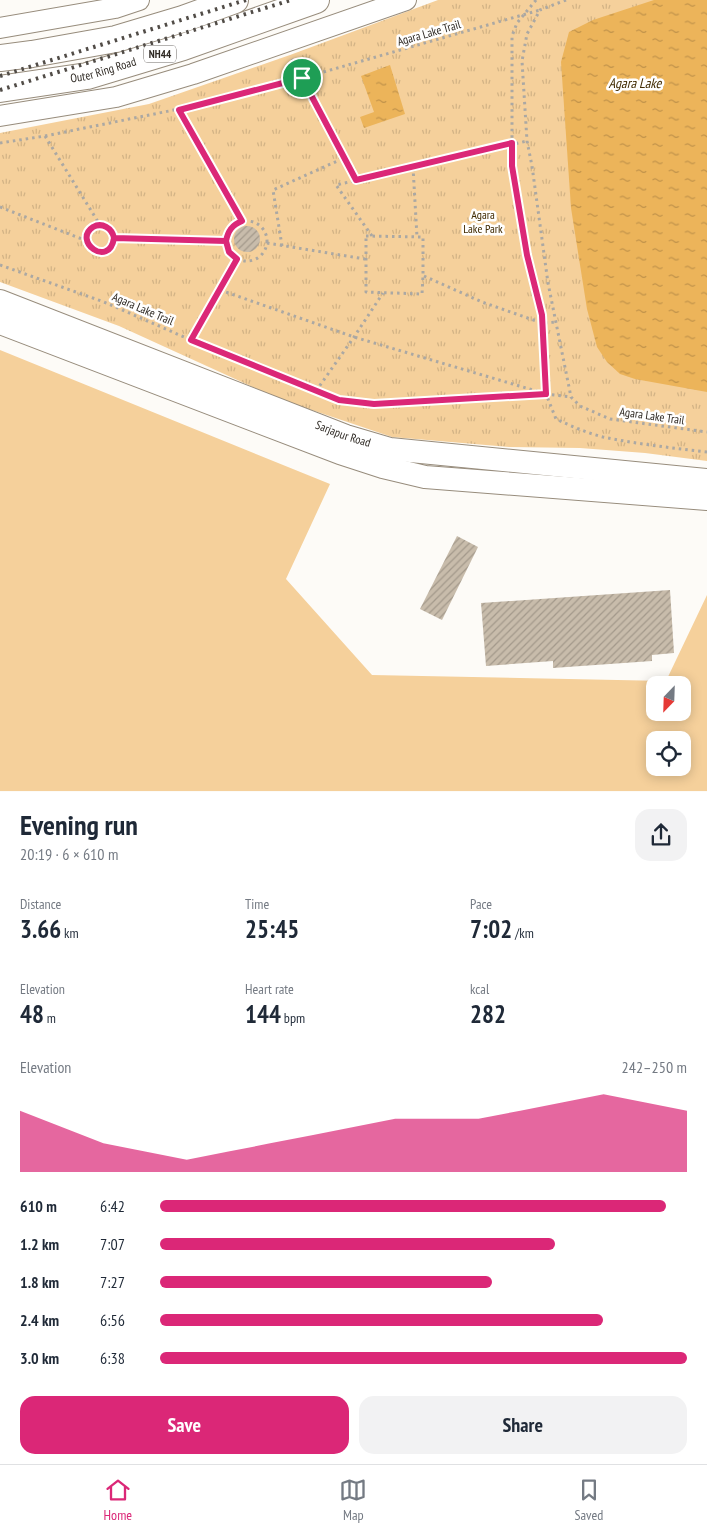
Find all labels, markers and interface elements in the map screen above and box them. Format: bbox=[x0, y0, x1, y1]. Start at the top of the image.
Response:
street label: Agara Lake Trail bbox=[395, 16, 463, 49]
road number: NH44 bbox=[144, 46, 176, 62]
street label: Outer Ring Road bbox=[69, 54, 138, 85]
pin bbox=[281, 57, 323, 99]
icon: arrive bbox=[288, 64, 316, 92]
water label: Agara Lake bbox=[609, 74, 663, 92]
park label: Agara Lake Park bbox=[463, 207, 503, 236]
street label: Agara Lake Trail bbox=[110, 289, 176, 328]
street label: Agara Lake Trail bbox=[619, 404, 686, 428]
street label: Sarjapur Road bbox=[314, 417, 373, 450]
north arrow bbox=[646, 676, 691, 721]
map controls bbox=[646, 676, 691, 776]
button: locate bbox=[646, 731, 691, 776]
text: Evening run bbox=[20, 806, 138, 843]
button: share bbox=[635, 809, 687, 861]
text: 20:19 · 6 × 610 m bbox=[20, 844, 118, 864]
text: Distance bbox=[20, 895, 61, 913]
text: Time bbox=[245, 895, 269, 913]
text: Pace bbox=[470, 895, 492, 913]
text: 3.66 bbox=[20, 913, 61, 945]
text: 25:45 bbox=[245, 913, 299, 945]
text: 7:02 bbox=[470, 913, 512, 945]
text: km bbox=[61, 924, 79, 942]
text: /km bbox=[512, 924, 534, 942]
text: Elevation bbox=[20, 980, 65, 998]
text: Heart rate bbox=[245, 980, 294, 998]
text: kcal bbox=[470, 980, 489, 998]
text: 48 bbox=[20, 998, 44, 1030]
text: 144 bbox=[245, 998, 281, 1030]
text: 282 bbox=[470, 998, 506, 1030]
text: m bbox=[44, 1009, 56, 1027]
text: bpm bbox=[281, 1009, 305, 1027]
text: Elevation bbox=[20, 1057, 71, 1077]
text: 242–250 m bbox=[622, 1057, 687, 1077]
text: 610 m bbox=[20, 1196, 57, 1216]
text: 6:42 bbox=[100, 1196, 125, 1216]
text: 1.2 km bbox=[20, 1234, 59, 1254]
text: 7:07 bbox=[100, 1234, 125, 1254]
text: 1.8 km bbox=[20, 1272, 59, 1292]
text: 7:27 bbox=[100, 1272, 125, 1292]
text: 2.4 km bbox=[20, 1310, 59, 1330]
text: 6:56 bbox=[100, 1310, 125, 1330]
text: 3.0 km bbox=[20, 1348, 59, 1368]
text: 6:38 bbox=[100, 1348, 125, 1368]
button: Save bbox=[20, 1396, 349, 1454]
button: Share bbox=[359, 1396, 687, 1454]
tab: Home bbox=[104, 1476, 132, 1524]
tab: Map bbox=[339, 1476, 367, 1524]
tab: Saved bbox=[575, 1476, 603, 1524]

